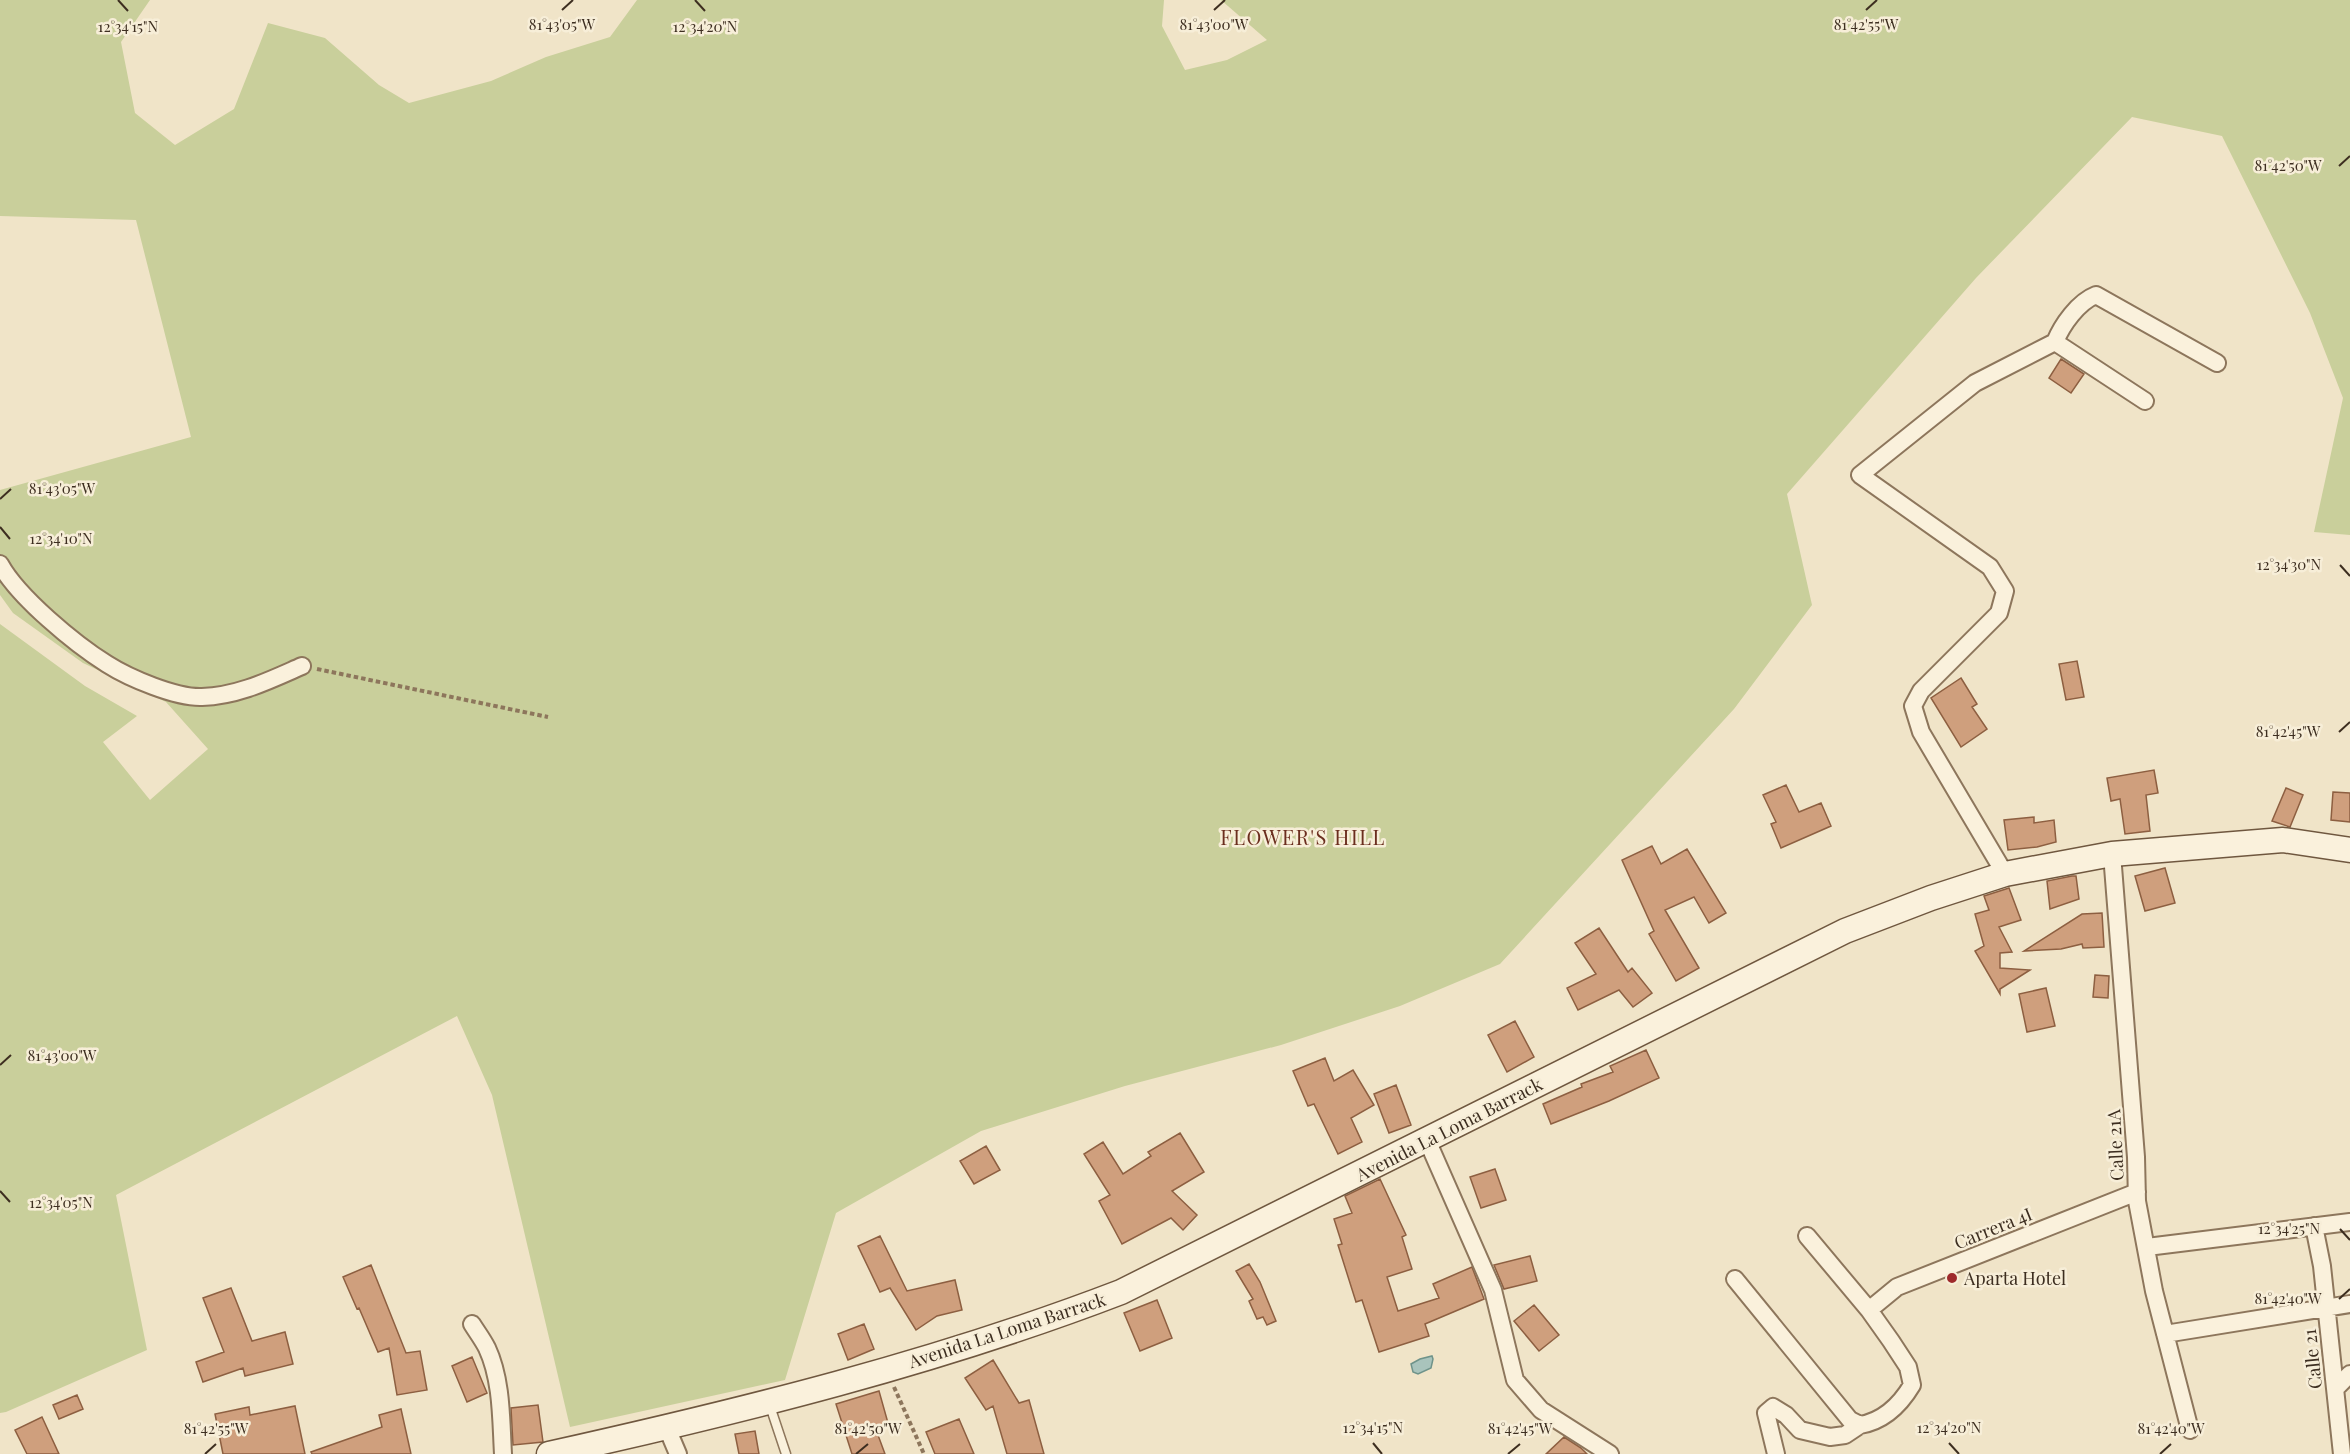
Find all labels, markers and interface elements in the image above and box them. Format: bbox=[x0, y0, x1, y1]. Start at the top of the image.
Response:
text: 81°43'05"W bbox=[529, 14, 596, 34]
text: 81°43'00"W bbox=[1180, 14, 1249, 34]
text: 81°42'55"W bbox=[1834, 14, 1899, 34]
text: 12°34'15"N bbox=[98, 16, 159, 36]
text: 12°34'20"N bbox=[673, 16, 738, 36]
text: 81°42'50"W bbox=[2254, 155, 2322, 175]
text: 81°43'05"W bbox=[29, 478, 96, 498]
text: 12°34'10"N bbox=[29, 528, 93, 548]
text: 12°34'30"N bbox=[2257, 554, 2322, 574]
text: 81°42'45"W bbox=[2256, 721, 2321, 741]
district label: FLOWER'S HILL bbox=[1220, 823, 1386, 850]
text: 81°43'00"W bbox=[28, 1045, 97, 1065]
street label: Avenida La Loma Barrack bbox=[1351, 1071, 1546, 1187]
street label: Calle 21A bbox=[2101, 1108, 2129, 1181]
text: 12°34'05"N bbox=[29, 1192, 93, 1212]
street label: Carrera 4I bbox=[1951, 1202, 2035, 1254]
text: 12°34'25"N bbox=[2258, 1218, 2320, 1238]
place label: Aparta Hotel bbox=[1963, 1266, 2066, 1290]
marker: Aparta Hotel bbox=[1945, 1271, 1959, 1285]
street label: Avenida La Loma Barrack bbox=[904, 1287, 1109, 1374]
text: 81°42'40"W bbox=[2254, 1288, 2322, 1308]
street label: Calle 21 bbox=[2297, 1327, 2327, 1390]
text: 12°34'15"N bbox=[1343, 1417, 1404, 1437]
text: 12°34'20"N bbox=[1917, 1417, 1982, 1437]
text: 81°42'55"W bbox=[184, 1418, 249, 1438]
text: 81°42'50"W bbox=[834, 1418, 902, 1438]
text: 81°42'45"W bbox=[1488, 1418, 1553, 1438]
text: 81°42'40"W bbox=[2137, 1418, 2205, 1438]

